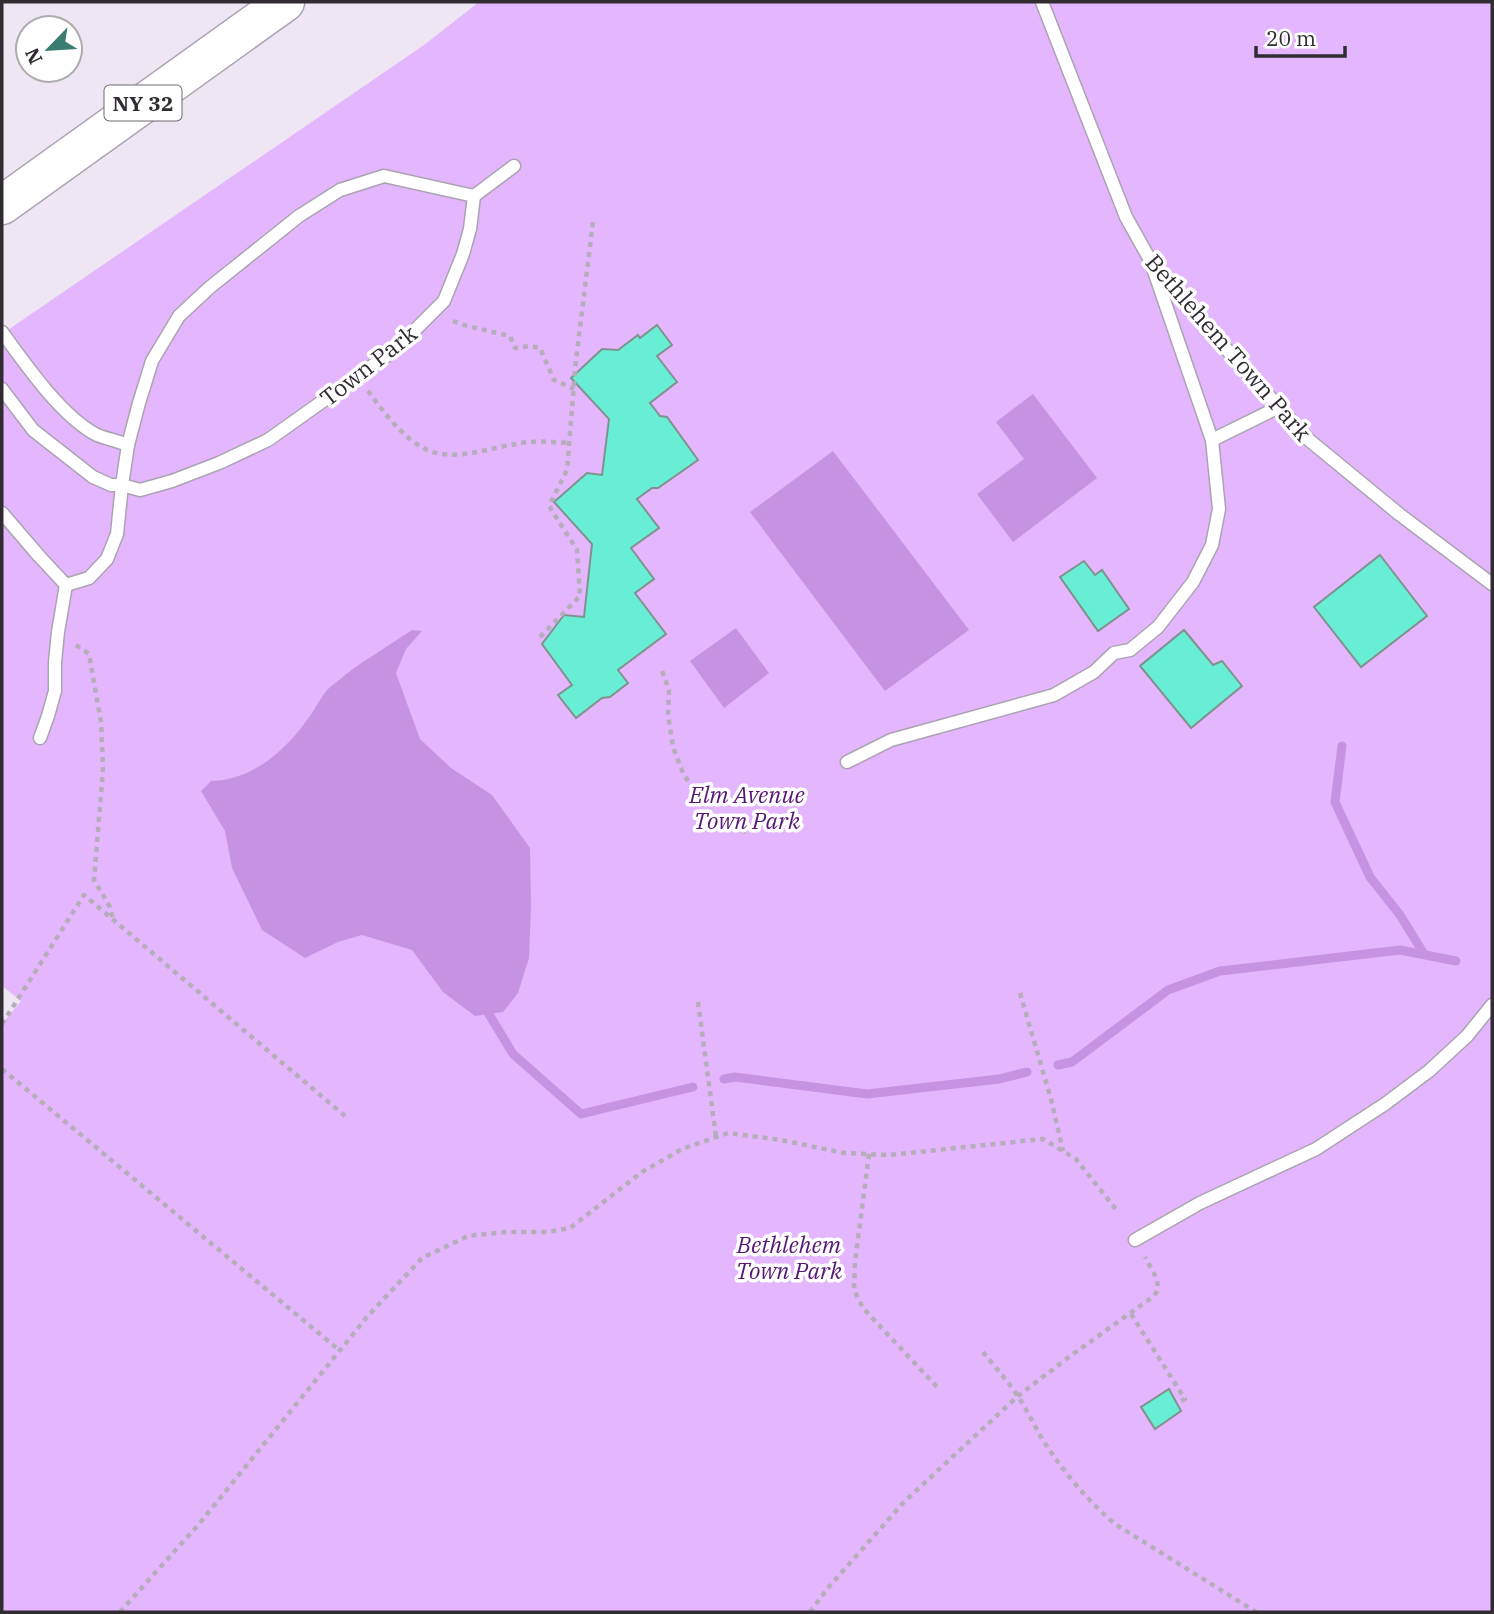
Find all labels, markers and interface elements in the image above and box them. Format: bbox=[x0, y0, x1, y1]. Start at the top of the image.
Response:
north arrow bbox=[14, 14, 84, 84]
scale bar bbox=[1256, 14, 1345, 58]
text: 20 m bbox=[1266, 24, 1316, 52]
text: N bbox=[20, 44, 48, 68]
road number: NY 32 bbox=[104, 86, 182, 120]
street label: Bethlehem Town Park bbox=[1140, 247, 1319, 447]
street label: Town Park bbox=[313, 317, 423, 412]
park label: Elm Avenue Town Park bbox=[688, 779, 805, 835]
park label: Bethlehem Town Park bbox=[736, 1229, 843, 1285]

